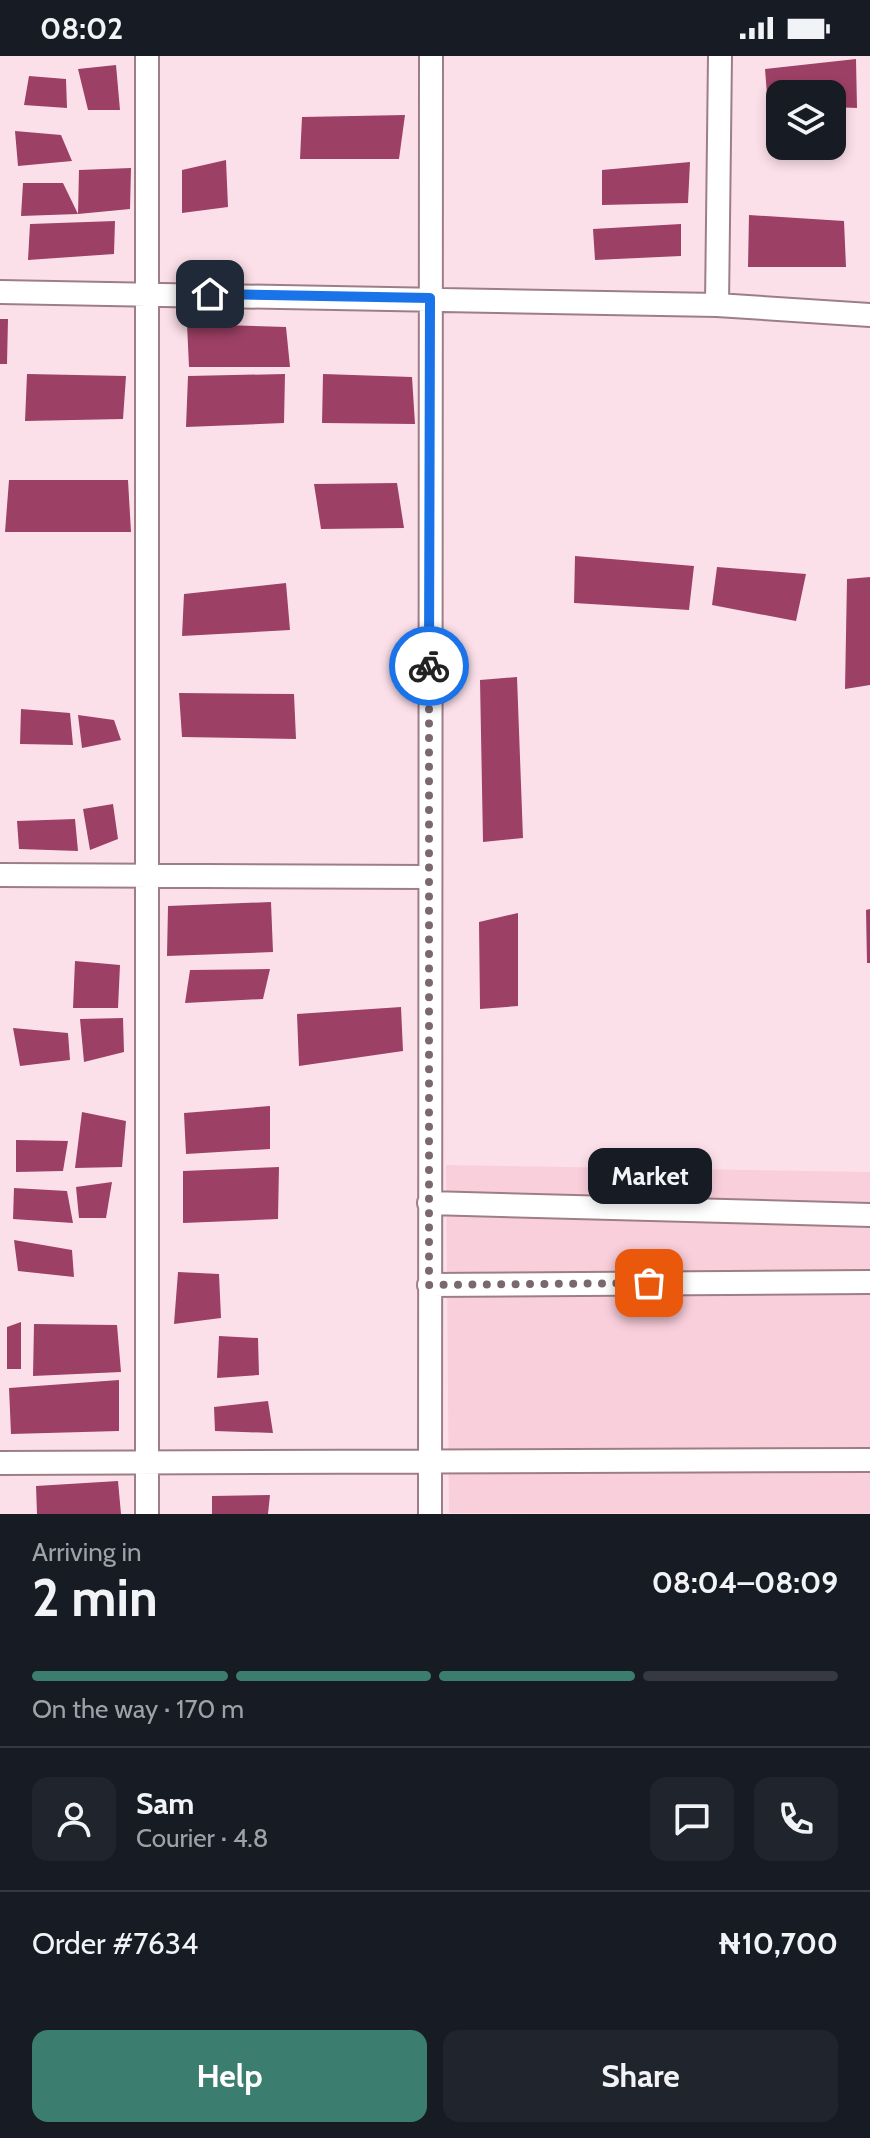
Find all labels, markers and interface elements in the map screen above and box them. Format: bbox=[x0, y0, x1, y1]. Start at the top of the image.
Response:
text: 08:02 bbox=[40, 10, 123, 47]
map controls bbox=[766, 80, 846, 160]
button: layers bbox=[766, 80, 846, 160]
pin bbox=[176, 260, 244, 328]
icon: home bbox=[188, 272, 232, 316]
courier bbox=[389, 626, 469, 706]
icon: bike bbox=[407, 644, 451, 688]
callout: Market bbox=[587, 1147, 711, 1203]
text: Market bbox=[611, 1160, 689, 1192]
pin bbox=[615, 1249, 683, 1317]
icon: bag bbox=[627, 1261, 671, 1305]
text: Arriving in bbox=[32, 1536, 142, 1568]
text: 08:04–08:09 bbox=[652, 1564, 838, 1601]
text: 2 min bbox=[32, 1566, 158, 1629]
text: On the way · 170 m bbox=[32, 1693, 244, 1725]
button: person bbox=[32, 1777, 116, 1861]
button: chat bbox=[650, 1777, 734, 1861]
button: phone bbox=[754, 1777, 838, 1861]
text: Sam bbox=[136, 1785, 194, 1822]
text: Courier · 4.8 bbox=[136, 1822, 269, 1854]
text: Order #7634 bbox=[32, 1925, 198, 1962]
text: ₦10,700 bbox=[718, 1925, 838, 1962]
button: Help bbox=[32, 2030, 427, 2122]
button: Share bbox=[443, 2030, 838, 2122]

